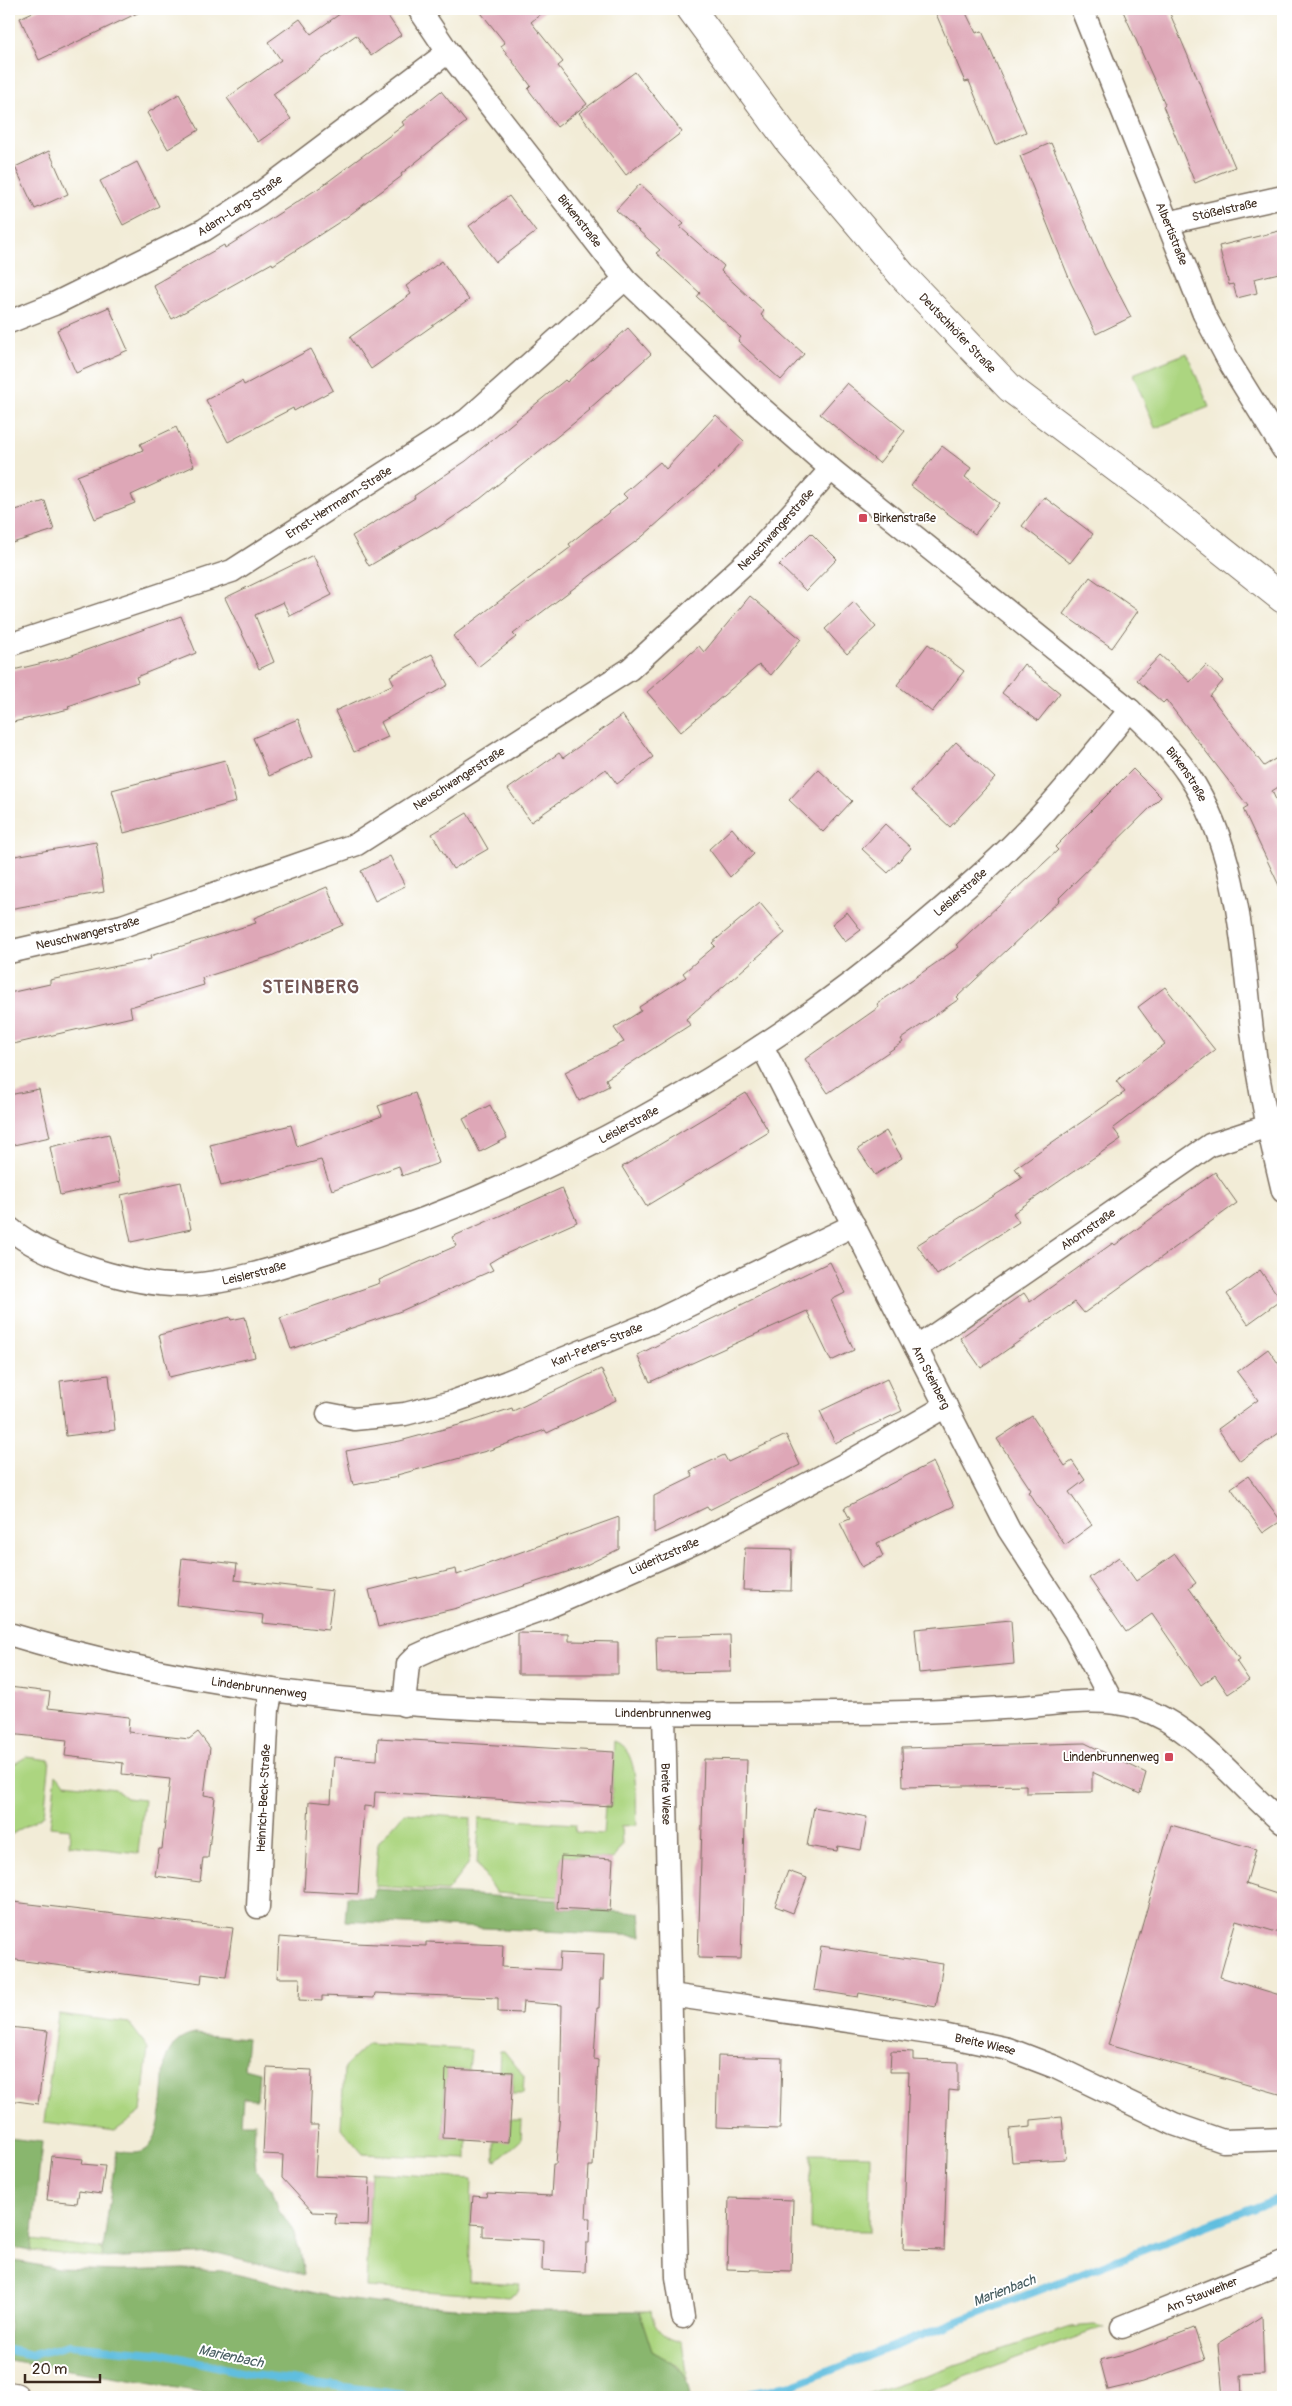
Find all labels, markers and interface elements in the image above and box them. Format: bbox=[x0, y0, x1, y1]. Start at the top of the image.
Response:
street label: Adam-Lang-Straße bbox=[195, 172, 286, 240]
street label: Birkenstraße bbox=[554, 192, 605, 251]
street label: Stößelstraße bbox=[1191, 196, 1259, 225]
street label: Albertistraße bbox=[1152, 200, 1191, 268]
street label: Deutschhöfer Straße bbox=[915, 290, 999, 377]
street label: Ernst-Herrmann-Straße bbox=[283, 463, 395, 542]
street label: Neuschwangerstraße bbox=[735, 486, 818, 574]
place label: Birkenstraße bbox=[873, 511, 936, 526]
marker: Birkenstraße bbox=[857, 512, 869, 524]
street label: Neuschwangerstraße bbox=[411, 744, 508, 814]
street label: Birkenstraße bbox=[1162, 744, 1210, 804]
street label: Leislerstraße bbox=[931, 865, 990, 920]
street label: Neuschwangerstraße bbox=[35, 913, 142, 954]
district label: STEINBERG bbox=[262, 976, 360, 999]
street label: Leislerstraße bbox=[596, 1103, 662, 1147]
street label: Ahornstraße bbox=[1058, 1205, 1119, 1254]
street label: Leislerstraße bbox=[221, 1258, 288, 1289]
street label: Karl-Peters-Straße bbox=[549, 1320, 645, 1371]
street label: Am Steinberg bbox=[908, 1343, 953, 1412]
street label: Lüderitzstraße bbox=[627, 1535, 702, 1579]
street label: Lindenbrunnenweg bbox=[210, 1674, 308, 1702]
street label: Lindenbrunnenweg bbox=[614, 1706, 711, 1722]
street label: Heinrich-Beck-Straße bbox=[254, 1744, 274, 1853]
place label: Lindenbrunnenweg bbox=[1063, 1750, 1159, 1765]
marker: Lindenbrunnenweg bbox=[1163, 1751, 1175, 1763]
street label: Breite Wiese bbox=[657, 1763, 674, 1825]
street label: Breite Wiese bbox=[953, 2031, 1018, 2059]
water label: Marienbach bbox=[970, 2270, 1039, 2310]
street label: Am Stauweiher bbox=[1164, 2274, 1241, 2316]
water label: Marienbach bbox=[197, 2341, 266, 2372]
scale bar bbox=[25, 2351, 100, 2383]
text: 20 m bbox=[32, 2360, 67, 2379]

